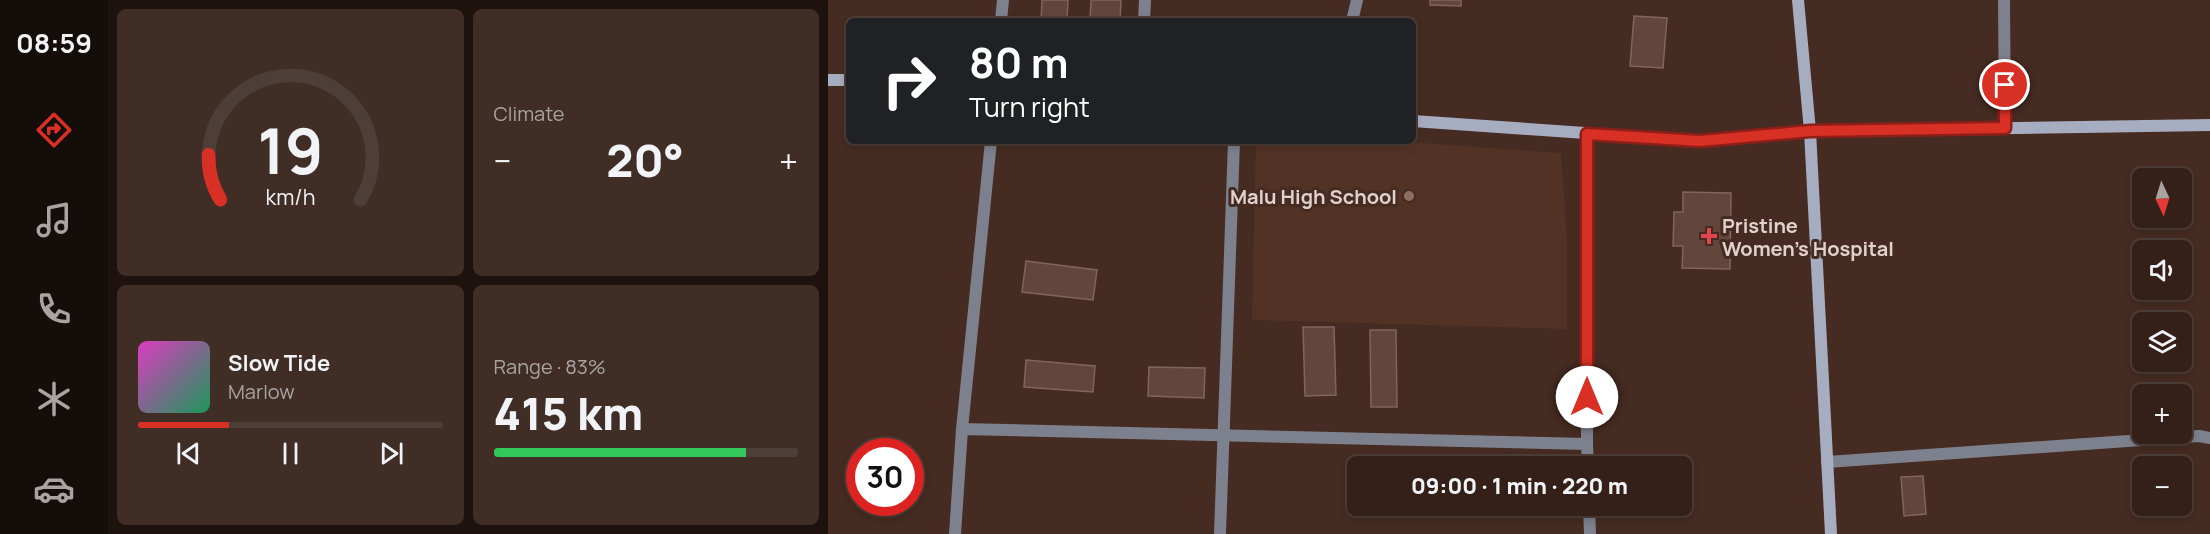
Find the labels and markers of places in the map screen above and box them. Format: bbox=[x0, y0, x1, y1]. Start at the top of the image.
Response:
pin bbox=[1979, 59, 2030, 110]
place label: Malu High School bbox=[1230, 183, 1397, 210]
marker: Malu High School bbox=[1402, 189, 1416, 203]
place label: Pristine Women's Hospital bbox=[1722, 212, 1894, 262]
marker: Pristine Women's Hospital bbox=[1700, 227, 1718, 245]

